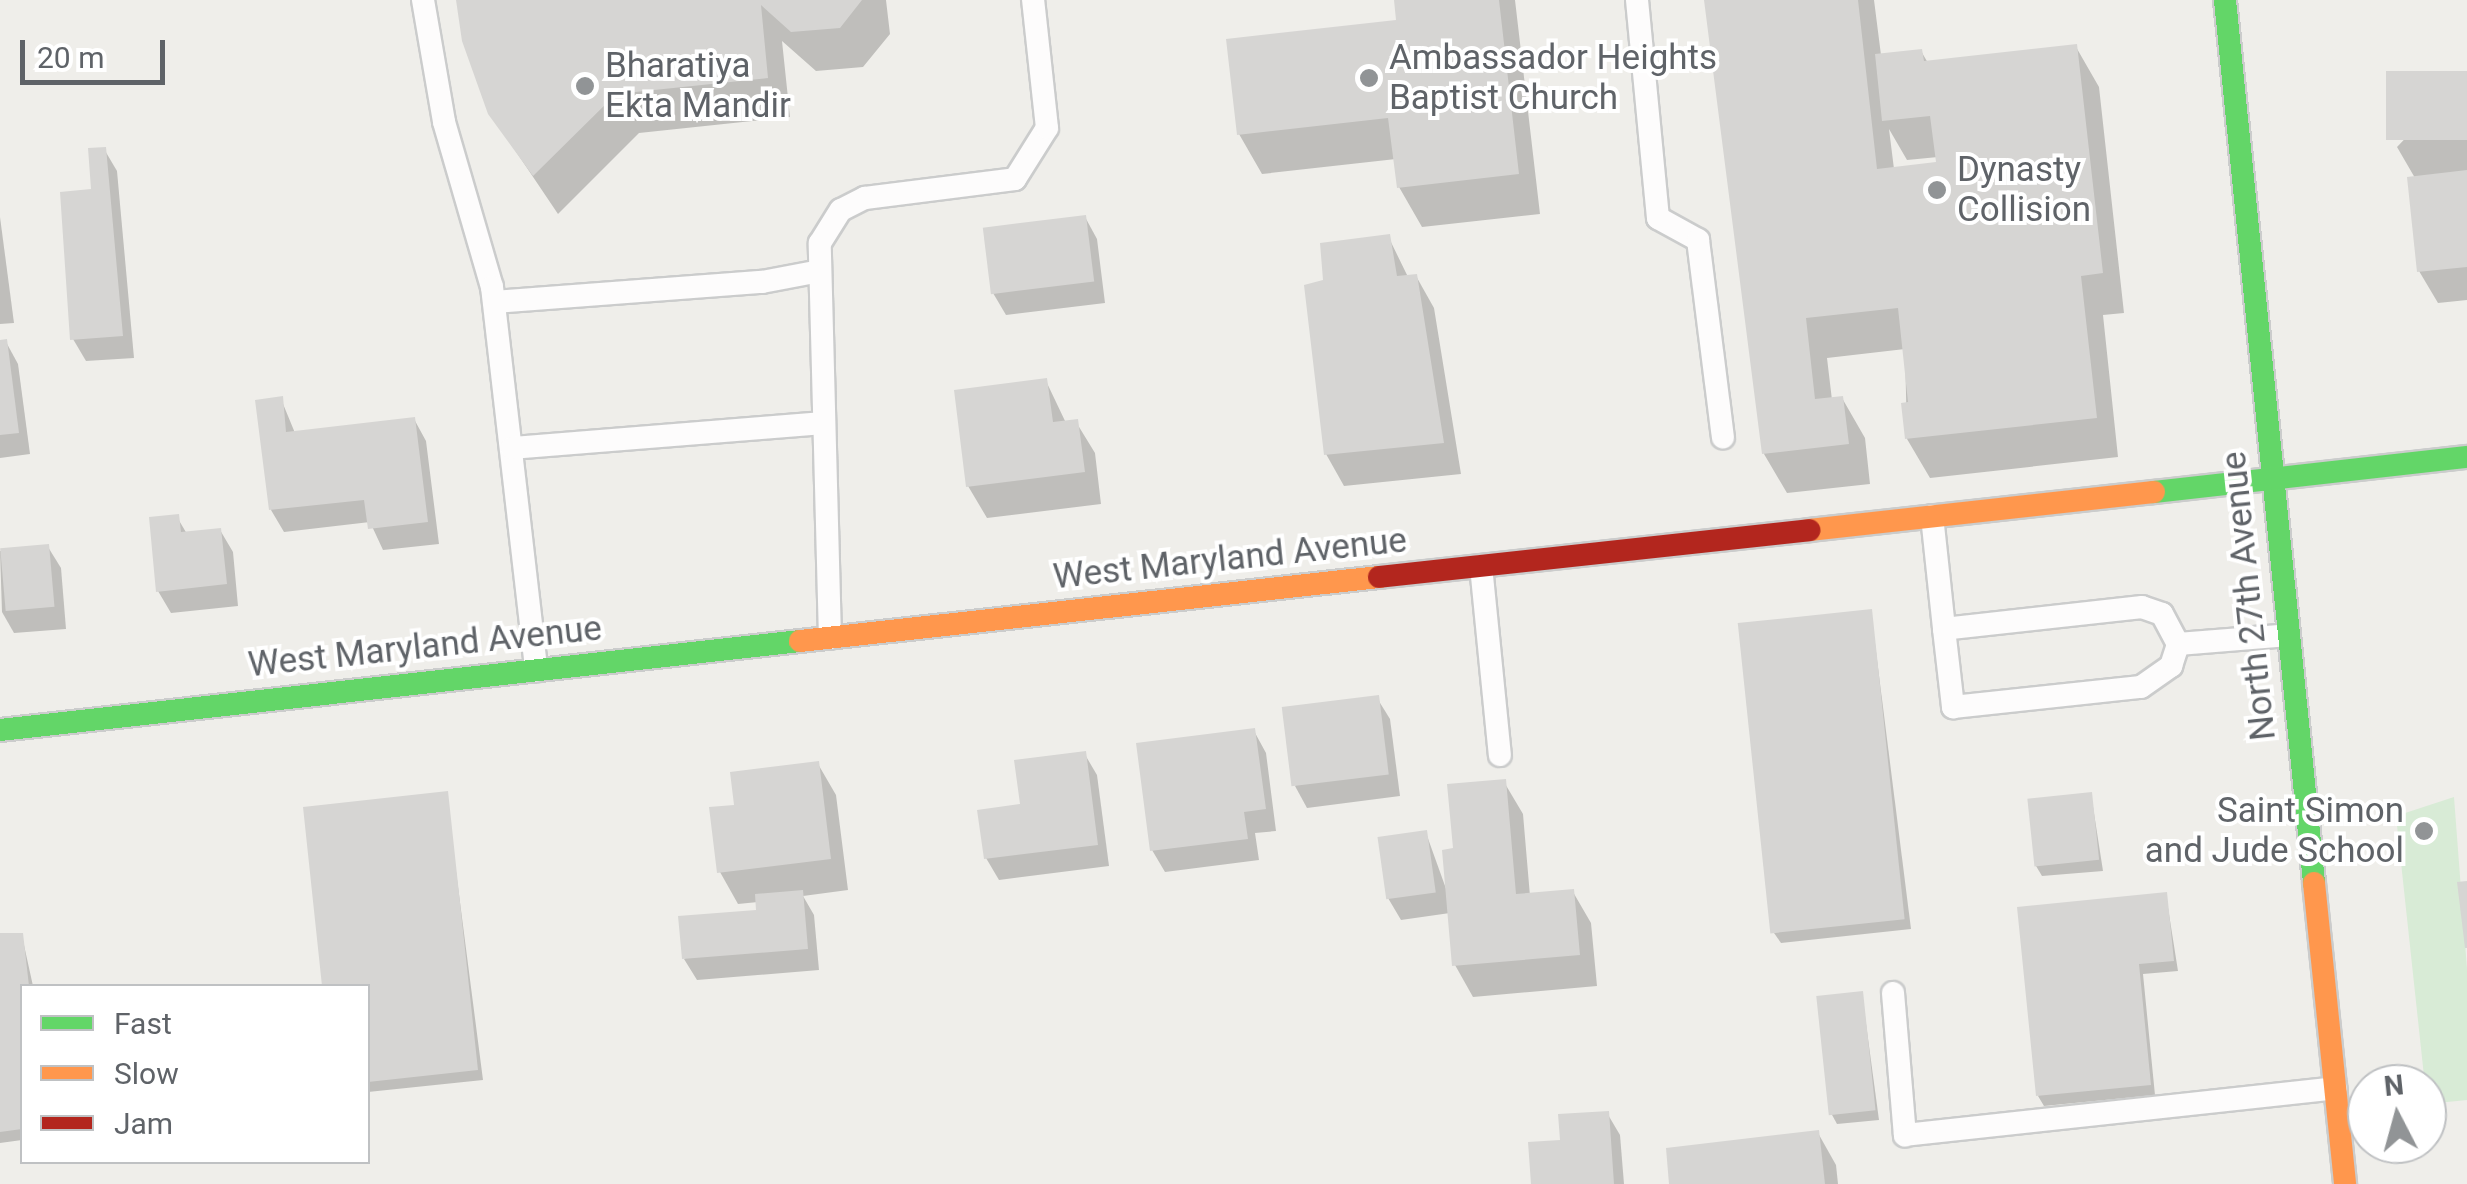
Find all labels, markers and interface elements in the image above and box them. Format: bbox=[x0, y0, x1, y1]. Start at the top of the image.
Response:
scale bar bbox=[25, 20, 170, 82]
place label: Ambassador Heights Baptist Church bbox=[1389, 37, 1717, 119]
text: 20 m bbox=[37, 40, 104, 75]
place label: Bharatiya Ekta Mandir bbox=[605, 45, 791, 127]
marker: Ambassador Heights Baptist Church bbox=[1358, 67, 1380, 89]
marker: Bharatiya Ekta Mandir bbox=[574, 75, 596, 97]
place label: Dynasty Collision bbox=[1957, 149, 2091, 231]
marker: Dynasty Collision bbox=[1926, 179, 1948, 201]
street label: North 27th Avenue bbox=[2213, 449, 2285, 743]
street label: West Maryland Avenue bbox=[1051, 520, 1409, 598]
street label: West Maryland Avenue bbox=[246, 608, 604, 686]
place label: Saint Simon and Jude School bbox=[2145, 790, 2404, 872]
marker: Saint Simon and Jude School bbox=[2413, 820, 2435, 842]
legend bbox=[20, 984, 370, 1164]
text: Fast bbox=[114, 1006, 172, 1041]
text: Slow bbox=[114, 1056, 179, 1091]
north arrow bbox=[2347, 1064, 2447, 1164]
text: N bbox=[2382, 1068, 2406, 1103]
text: Jam bbox=[114, 1106, 173, 1141]

